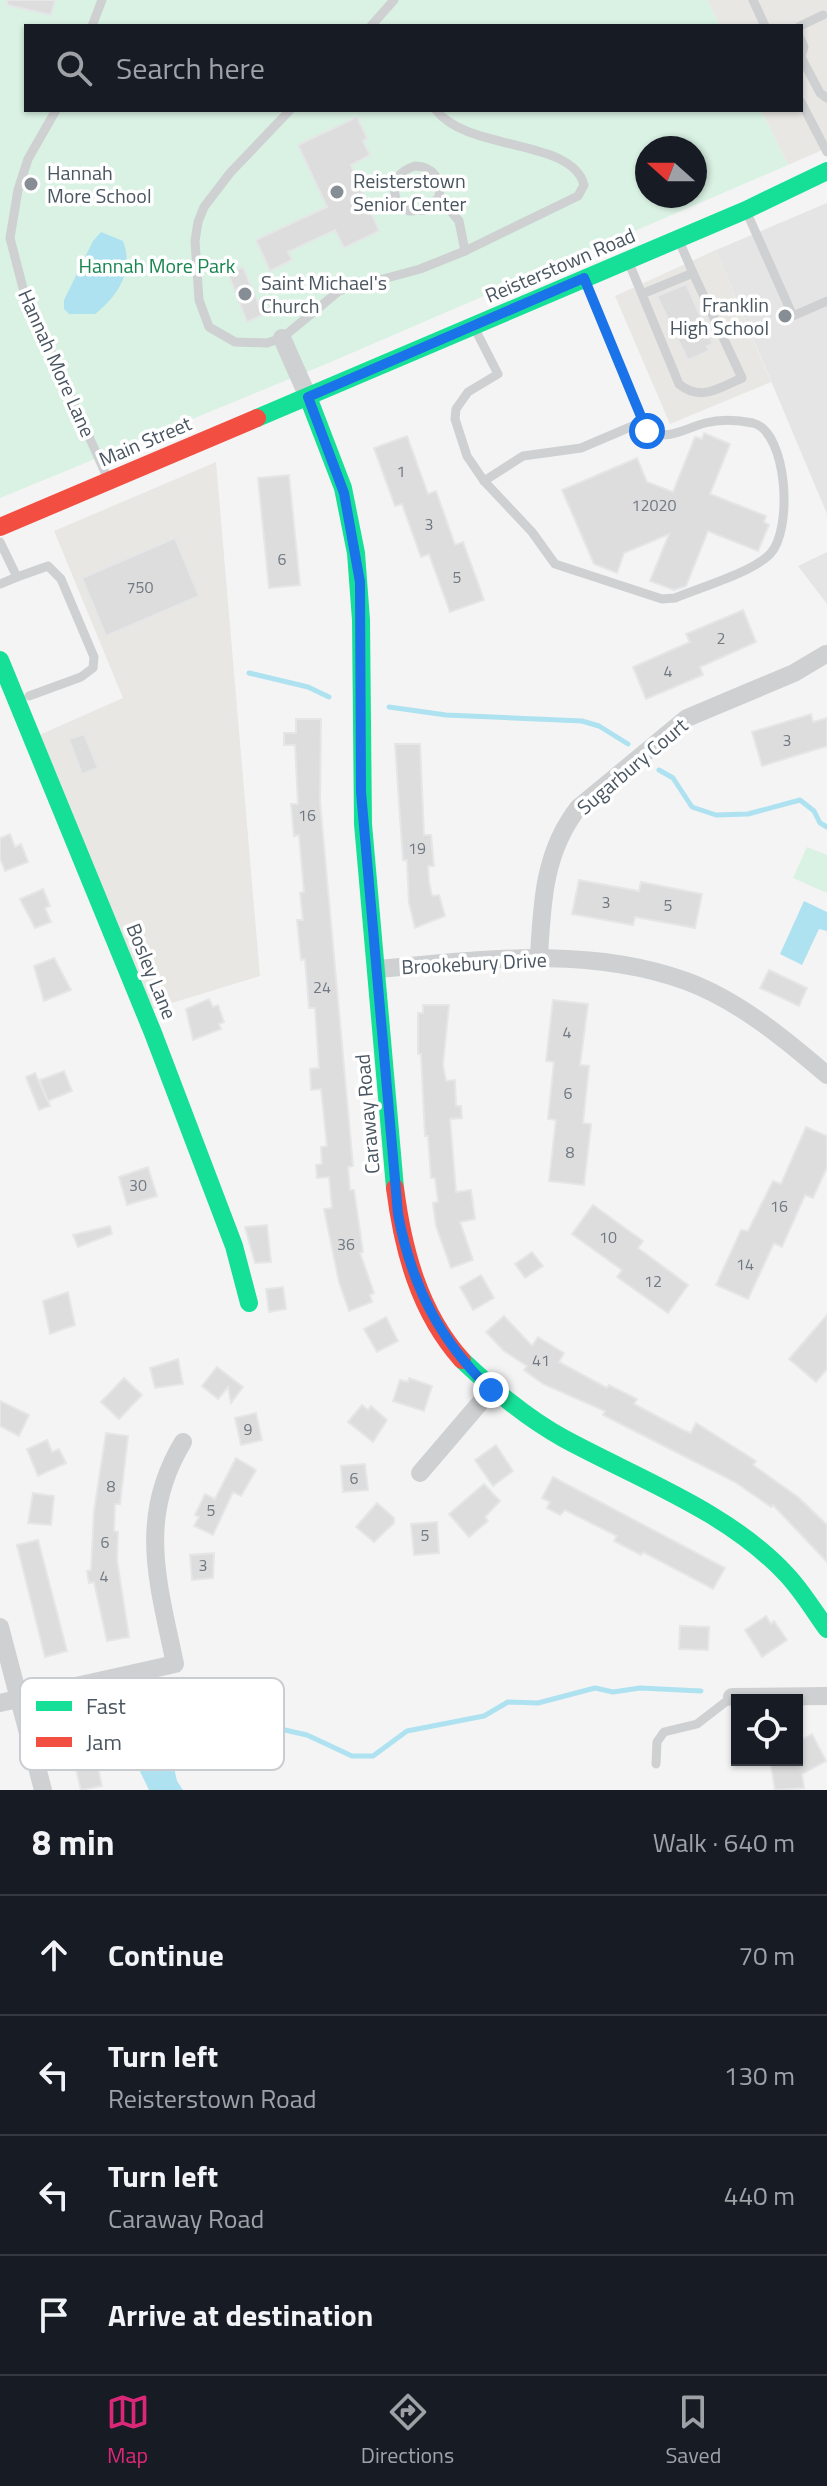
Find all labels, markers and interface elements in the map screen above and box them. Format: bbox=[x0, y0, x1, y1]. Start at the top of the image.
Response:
search box bbox=[24, 24, 803, 112]
text: Search here bbox=[116, 45, 265, 91]
icon: search bbox=[52, 46, 96, 90]
north arrow bbox=[635, 136, 707, 208]
place label: Hannah More School bbox=[47, 157, 152, 211]
place label: Reisterstown Senior Center bbox=[353, 165, 467, 219]
marker: Hannah More School bbox=[22, 175, 40, 193]
marker: Reisterstown Senior Center bbox=[328, 183, 346, 201]
street label: Reisterstown Road bbox=[480, 219, 640, 311]
park label: Hannah More Park bbox=[79, 250, 236, 281]
place label: Saint Michael's Church bbox=[261, 267, 387, 321]
street label: Hannah More Lane bbox=[10, 284, 104, 442]
marker: Saint Michael's Church bbox=[236, 285, 254, 303]
place label: Franklin High School bbox=[670, 289, 769, 343]
marker: Franklin High School bbox=[776, 307, 794, 325]
street label: Main Street bbox=[94, 408, 196, 474]
route start bbox=[629, 413, 665, 449]
house number: 1 bbox=[397, 459, 405, 483]
house number: 12020 bbox=[632, 493, 676, 517]
house number: 3 bbox=[425, 512, 433, 536]
house number: 6 bbox=[278, 547, 287, 571]
house number: 5 bbox=[453, 565, 462, 589]
house number: 750 bbox=[127, 575, 153, 599]
house number: 2 bbox=[717, 626, 725, 650]
house number: 4 bbox=[664, 659, 673, 683]
street label: Sugarbury Court bbox=[570, 710, 694, 822]
house number: 3 bbox=[783, 728, 791, 752]
house number: 16 bbox=[298, 803, 316, 827]
house number: 19 bbox=[408, 836, 426, 860]
house number: 3 bbox=[602, 890, 610, 914]
house number: 5 bbox=[664, 893, 673, 917]
street label: Bosley Lane bbox=[119, 918, 185, 1024]
street label: Brookebury Drive bbox=[401, 944, 547, 982]
house number: 24 bbox=[313, 975, 331, 999]
house number: 4 bbox=[563, 1020, 572, 1044]
street label: Caraway Road bbox=[346, 1053, 388, 1175]
house number: 6 bbox=[564, 1081, 573, 1105]
house number: 8 bbox=[566, 1140, 575, 1164]
house number: 30 bbox=[129, 1173, 147, 1197]
house number: 16 bbox=[770, 1194, 788, 1218]
house number: 10 bbox=[599, 1225, 617, 1249]
house number: 36 bbox=[337, 1232, 355, 1256]
house number: 14 bbox=[736, 1252, 754, 1276]
house number: 12 bbox=[644, 1269, 662, 1293]
house number: 41 bbox=[532, 1348, 550, 1372]
route end bbox=[473, 1372, 509, 1408]
house number: 9 bbox=[244, 1417, 253, 1441]
house number: 6 bbox=[350, 1466, 359, 1490]
house number: 8 bbox=[107, 1474, 116, 1498]
house number: 5 bbox=[207, 1498, 216, 1522]
house number: 5 bbox=[421, 1523, 430, 1547]
house number: 6 bbox=[101, 1530, 110, 1554]
house number: 3 bbox=[199, 1553, 207, 1577]
house number: 4 bbox=[100, 1564, 109, 1588]
legend bbox=[20, 1678, 284, 1770]
text: Fast bbox=[86, 1689, 126, 1723]
map controls bbox=[731, 1694, 803, 1766]
button: locate bbox=[731, 1694, 803, 1766]
text: Jam bbox=[86, 1725, 122, 1759]
text: 8 min bbox=[32, 1816, 115, 1868]
text: Walk · 640 m bbox=[653, 1823, 795, 1862]
text: Continue bbox=[108, 1932, 224, 1978]
icon: ahead bbox=[32, 1933, 76, 1977]
text: 70 m bbox=[738, 1936, 795, 1975]
text: Turn left bbox=[108, 2033, 218, 2079]
icon: left bbox=[32, 2053, 76, 2097]
text: 130 m bbox=[724, 2056, 795, 2095]
text: Reisterstown Road bbox=[108, 2079, 317, 2118]
text: Turn left bbox=[108, 2153, 218, 2199]
icon: left bbox=[32, 2173, 76, 2217]
text: 440 m bbox=[724, 2176, 795, 2215]
text: Caraway Road bbox=[108, 2199, 264, 2238]
text: Arrive at destination bbox=[108, 2292, 373, 2338]
icon: arrive bbox=[32, 2293, 76, 2337]
tab: Map bbox=[106, 2390, 150, 2472]
tab: Directions bbox=[361, 2390, 454, 2472]
tab: Saved bbox=[665, 2390, 721, 2472]

